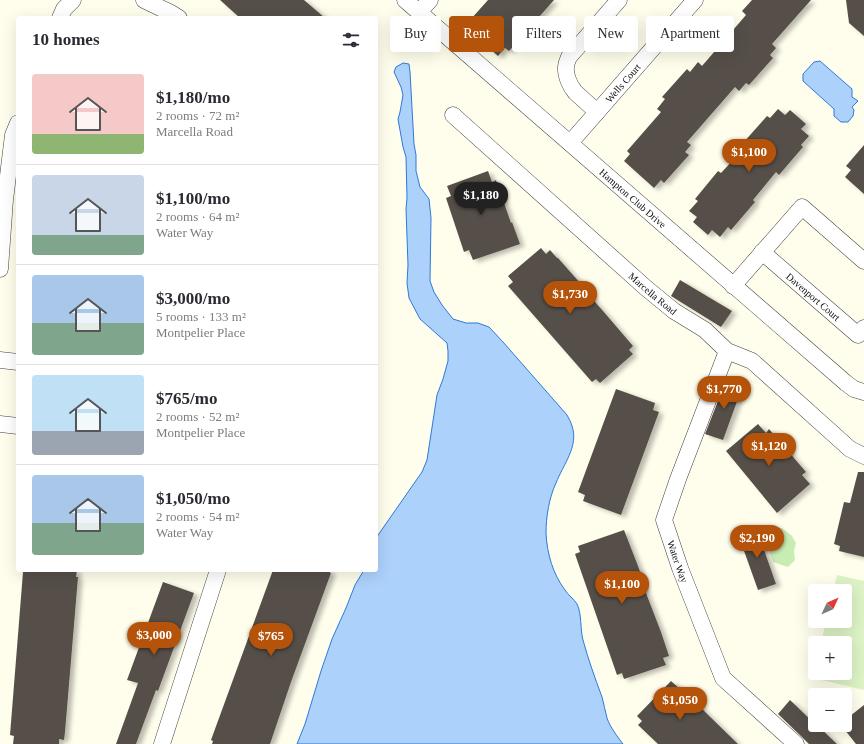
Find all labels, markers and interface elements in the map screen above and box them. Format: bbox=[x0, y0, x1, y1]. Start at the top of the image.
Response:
chip: Buy bbox=[390, 16, 441, 52]
chip: Rent bbox=[449, 16, 504, 52]
chip: Filters bbox=[512, 16, 576, 52]
chip: New bbox=[584, 16, 638, 52]
chip: Apartment bbox=[646, 16, 734, 52]
icon: filters bbox=[340, 29, 362, 51]
text: 10 homes bbox=[32, 30, 100, 49]
street label: Wells Court bbox=[603, 61, 643, 105]
text: $1,180/mo bbox=[156, 88, 230, 107]
icon: home bbox=[64, 90, 112, 138]
text: 2 rooms · 72 m² bbox=[156, 108, 239, 123]
text: Marcella Road bbox=[156, 124, 233, 139]
pin: $1,100 bbox=[716, 139, 782, 173]
text: $1,100 bbox=[731, 144, 767, 159]
street label: Hampton Club Drive bbox=[597, 167, 669, 231]
pin: $1,180 bbox=[448, 182, 514, 216]
text: $1,180 bbox=[463, 187, 499, 202]
text: $1,100/mo bbox=[156, 189, 230, 208]
icon: home bbox=[64, 191, 112, 239]
text: 2 rooms · 64 m² bbox=[156, 209, 239, 224]
text: Water Way bbox=[156, 225, 213, 240]
street label: Marcella Road bbox=[626, 270, 679, 317]
street label: Davenport Court bbox=[784, 271, 842, 323]
pin: $1,730 bbox=[537, 281, 603, 315]
text: $1,730 bbox=[552, 286, 588, 301]
text: $3,000/mo bbox=[156, 289, 230, 308]
icon: home bbox=[64, 291, 112, 339]
text: 5 rooms · 133 m² bbox=[156, 309, 246, 324]
text: Montpelier Place bbox=[156, 325, 245, 340]
pin: $1,770 bbox=[691, 376, 757, 410]
text: $1,770 bbox=[706, 381, 742, 396]
text: $765/mo bbox=[156, 389, 217, 408]
icon: home bbox=[64, 391, 112, 439]
text: 2 rooms · 52 m² bbox=[156, 409, 239, 424]
text: Montpelier Place bbox=[156, 425, 245, 440]
pin: $1,120 bbox=[736, 433, 802, 467]
text: $1,120 bbox=[751, 438, 787, 453]
text: $1,050/mo bbox=[156, 489, 230, 508]
icon: home bbox=[64, 491, 112, 539]
text: 2 rooms · 54 m² bbox=[156, 509, 239, 524]
text: Water Way bbox=[156, 525, 213, 540]
pin: $2,190 bbox=[724, 525, 790, 559]
text: $2,190 bbox=[739, 530, 775, 545]
street label: Water Way bbox=[665, 539, 690, 584]
pin: $1,100 bbox=[589, 571, 655, 605]
text: $1,100 bbox=[604, 576, 640, 591]
north arrow bbox=[808, 584, 852, 628]
map controls bbox=[808, 584, 852, 732]
pin: $3,000 bbox=[121, 622, 187, 656]
pin: $765 bbox=[247, 623, 295, 657]
text: $3,000 bbox=[136, 627, 172, 642]
text: $765 bbox=[258, 628, 284, 643]
button: + bbox=[808, 636, 852, 680]
pin: $1,050 bbox=[647, 687, 713, 721]
button: − bbox=[808, 688, 852, 732]
text: $1,050 bbox=[662, 692, 698, 707]

